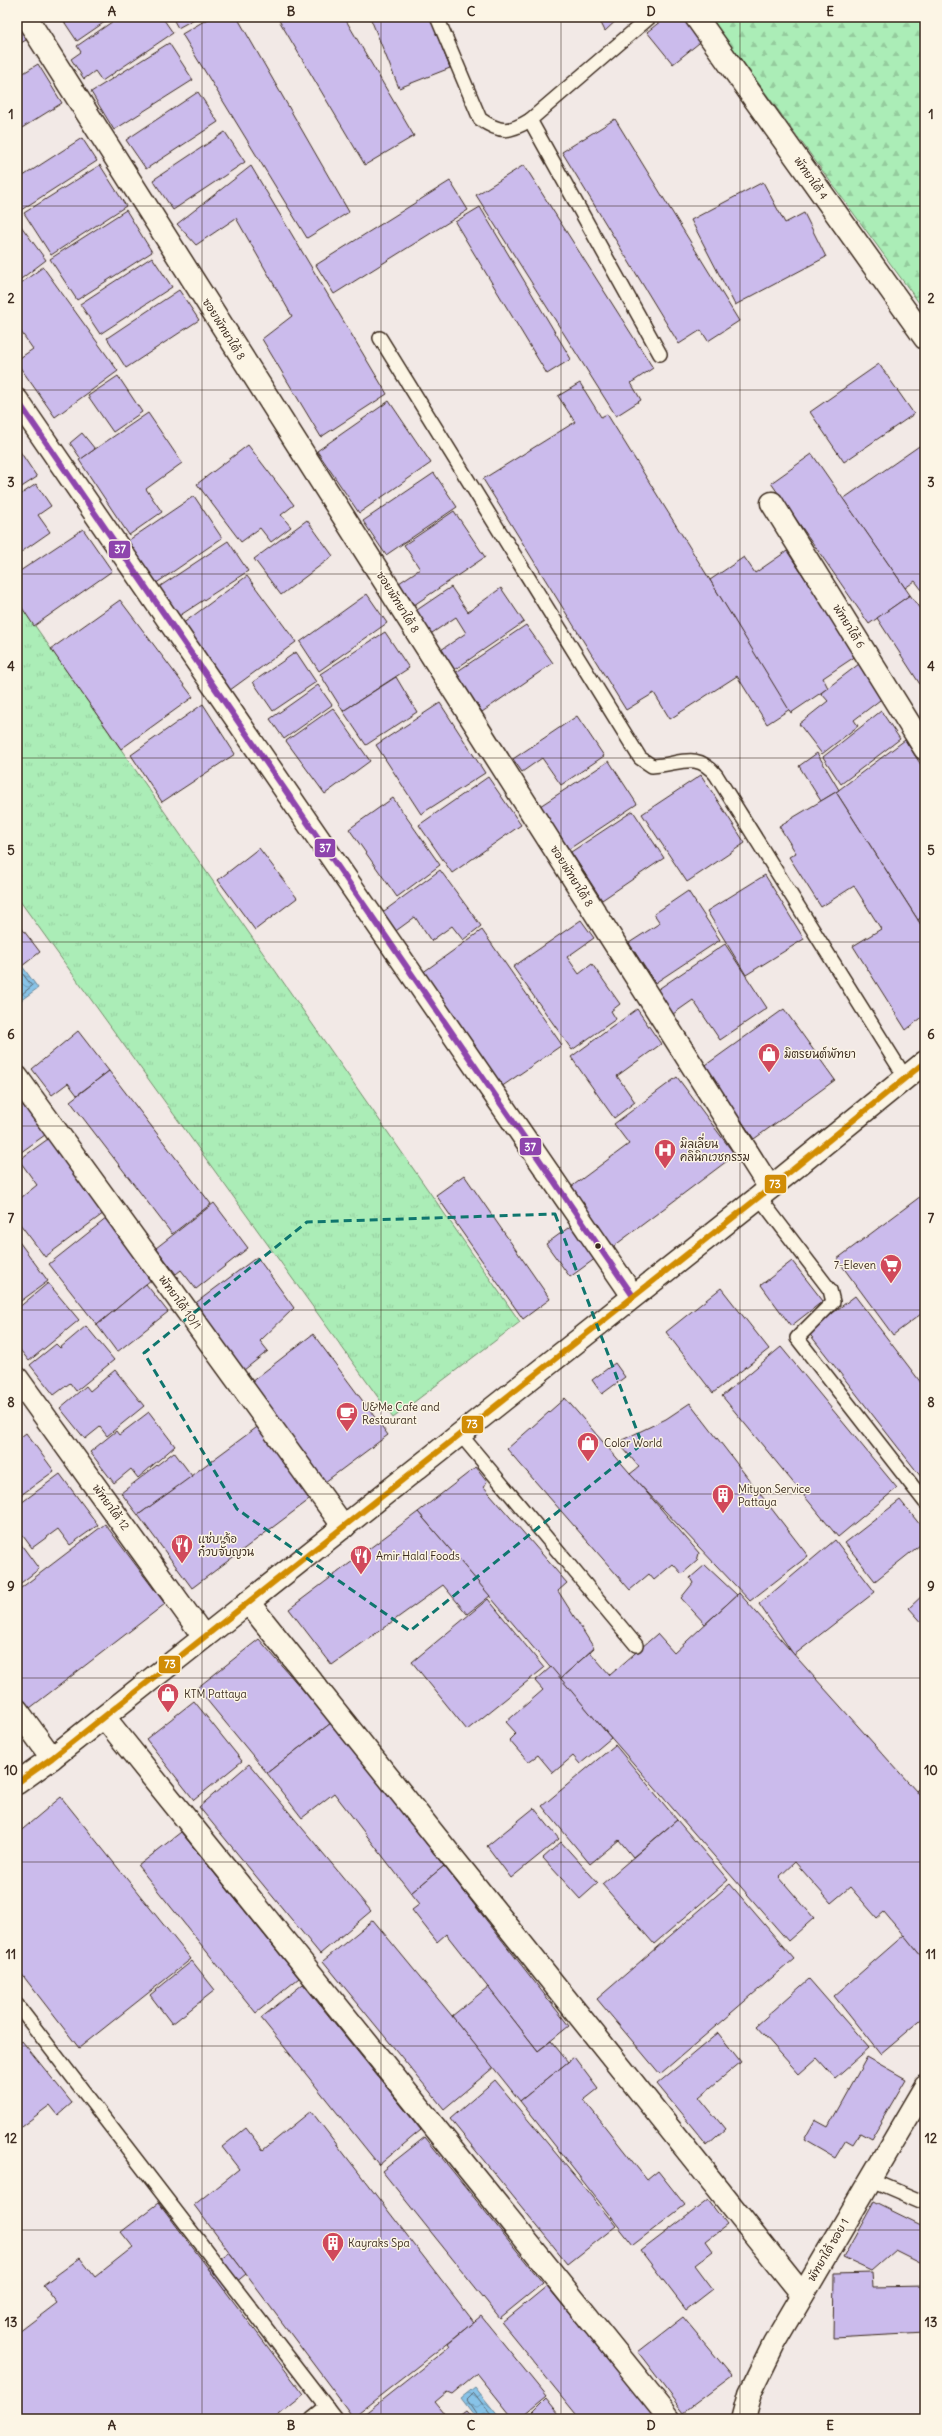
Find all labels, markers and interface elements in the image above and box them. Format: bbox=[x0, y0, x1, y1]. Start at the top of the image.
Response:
text: A bbox=[108, 3, 117, 20]
text: B bbox=[287, 3, 296, 20]
text: C bbox=[467, 3, 476, 20]
text: D bbox=[646, 3, 656, 20]
text: E bbox=[826, 3, 834, 20]
text: 1 bbox=[8, 106, 14, 123]
text: 1 bbox=[928, 106, 934, 123]
street label: พัทยาใต้ 4 bbox=[791, 153, 832, 202]
text: 2 bbox=[7, 290, 15, 307]
text: 2 bbox=[927, 290, 935, 307]
street label: ซอยพัทยาใต้ 8 bbox=[199, 295, 249, 362]
text: 3 bbox=[7, 474, 15, 491]
text: 3 bbox=[927, 474, 935, 491]
line badge: 37 bbox=[108, 540, 131, 559]
text: 37 bbox=[114, 542, 126, 556]
street label: ซอยพัทยาใต้ 8 bbox=[373, 568, 423, 635]
street label: พัทยาใต้ 6 bbox=[830, 601, 869, 651]
text: 4 bbox=[7, 658, 15, 675]
text: 4 bbox=[927, 658, 935, 675]
line badge: 37 bbox=[314, 838, 336, 858]
text: 37 bbox=[319, 841, 331, 855]
text: 5 bbox=[7, 842, 15, 859]
street label: ซอยพัทยาใต้ 8 bbox=[547, 842, 597, 909]
text: 5 bbox=[927, 842, 935, 859]
text: 6 bbox=[7, 1026, 15, 1043]
text: 6 bbox=[927, 1026, 935, 1043]
shop icon: มิตรยนต์พัทยา bbox=[756, 1041, 782, 1074]
place label: มิตรยนต์พัทยา bbox=[784, 1046, 856, 1061]
place label: มิลเลี่ยน คลินิกเวชกรรม bbox=[680, 1133, 750, 1164]
line badge: 37 bbox=[519, 1137, 542, 1156]
hospital icon: มิลเลี่ยน คลินิกเวชกรรม bbox=[652, 1137, 678, 1170]
text: 37 bbox=[524, 1140, 536, 1154]
line badge: 73 bbox=[764, 1174, 787, 1194]
text: 73 bbox=[769, 1177, 781, 1191]
text: 7 bbox=[8, 1210, 15, 1227]
text: 7 bbox=[928, 1210, 935, 1227]
unlabelled marker bbox=[593, 1241, 603, 1251]
supermarket icon: 7-Eleven bbox=[878, 1252, 904, 1285]
place label: 7-Eleven bbox=[834, 1258, 876, 1272]
street label: พัทยาใต้ 10/1 bbox=[156, 1272, 205, 1332]
text: 8 bbox=[7, 1394, 15, 1411]
text: 8 bbox=[927, 1394, 935, 1411]
cafe icon: U&Me Cafe and Restaurant bbox=[334, 1400, 360, 1433]
place label: U&Me Cafe and Restaurant bbox=[362, 1400, 440, 1427]
line badge: 73 bbox=[461, 1415, 484, 1434]
text: 73 bbox=[466, 1417, 478, 1431]
shop icon: Color World bbox=[575, 1430, 601, 1463]
place label: Color World bbox=[604, 1436, 663, 1450]
street label: พัทยาใต้ 12 bbox=[90, 1481, 133, 1533]
building icon: Mityon Service Pattaya bbox=[710, 1482, 736, 1515]
place label: Mityon Service Pattaya bbox=[738, 1482, 810, 1509]
place label: แซ่บเด้อ ก๋วบจั๊บญวน bbox=[198, 1531, 255, 1559]
restaurant icon: แซ่บเด้อ ก๋วบจั๊บญวน bbox=[169, 1532, 195, 1565]
restaurant icon: Amir Halal Foods bbox=[348, 1543, 374, 1576]
place label: Amir Halal Foods bbox=[376, 1549, 460, 1563]
text: 9 bbox=[7, 1578, 15, 1595]
text: 9 bbox=[927, 1578, 935, 1595]
line badge: 73 bbox=[158, 1655, 181, 1674]
text: 73 bbox=[164, 1657, 176, 1671]
shop icon: KTM Pattaya bbox=[155, 1681, 181, 1714]
place label: KTM Pattaya bbox=[184, 1687, 247, 1701]
text: 10 bbox=[4, 1762, 18, 1779]
text: 10 bbox=[924, 1762, 938, 1779]
text: 11 bbox=[6, 1946, 16, 1963]
text: 11 bbox=[926, 1946, 936, 1963]
text: 12 bbox=[5, 2130, 17, 2147]
text: 12 bbox=[925, 2130, 937, 2147]
street label: พัทยาใต้ ซอย 1 bbox=[803, 2215, 852, 2284]
building icon: Kayraks Spa bbox=[320, 2230, 346, 2263]
place label: Kayraks Spa bbox=[348, 2236, 410, 2250]
text: 13 bbox=[5, 2314, 17, 2331]
text: 13 bbox=[925, 2314, 937, 2331]
text: A bbox=[108, 2417, 117, 2434]
text: B bbox=[287, 2417, 296, 2434]
text: C bbox=[467, 2417, 476, 2434]
text: D bbox=[646, 2417, 656, 2434]
text: E bbox=[826, 2417, 834, 2434]

